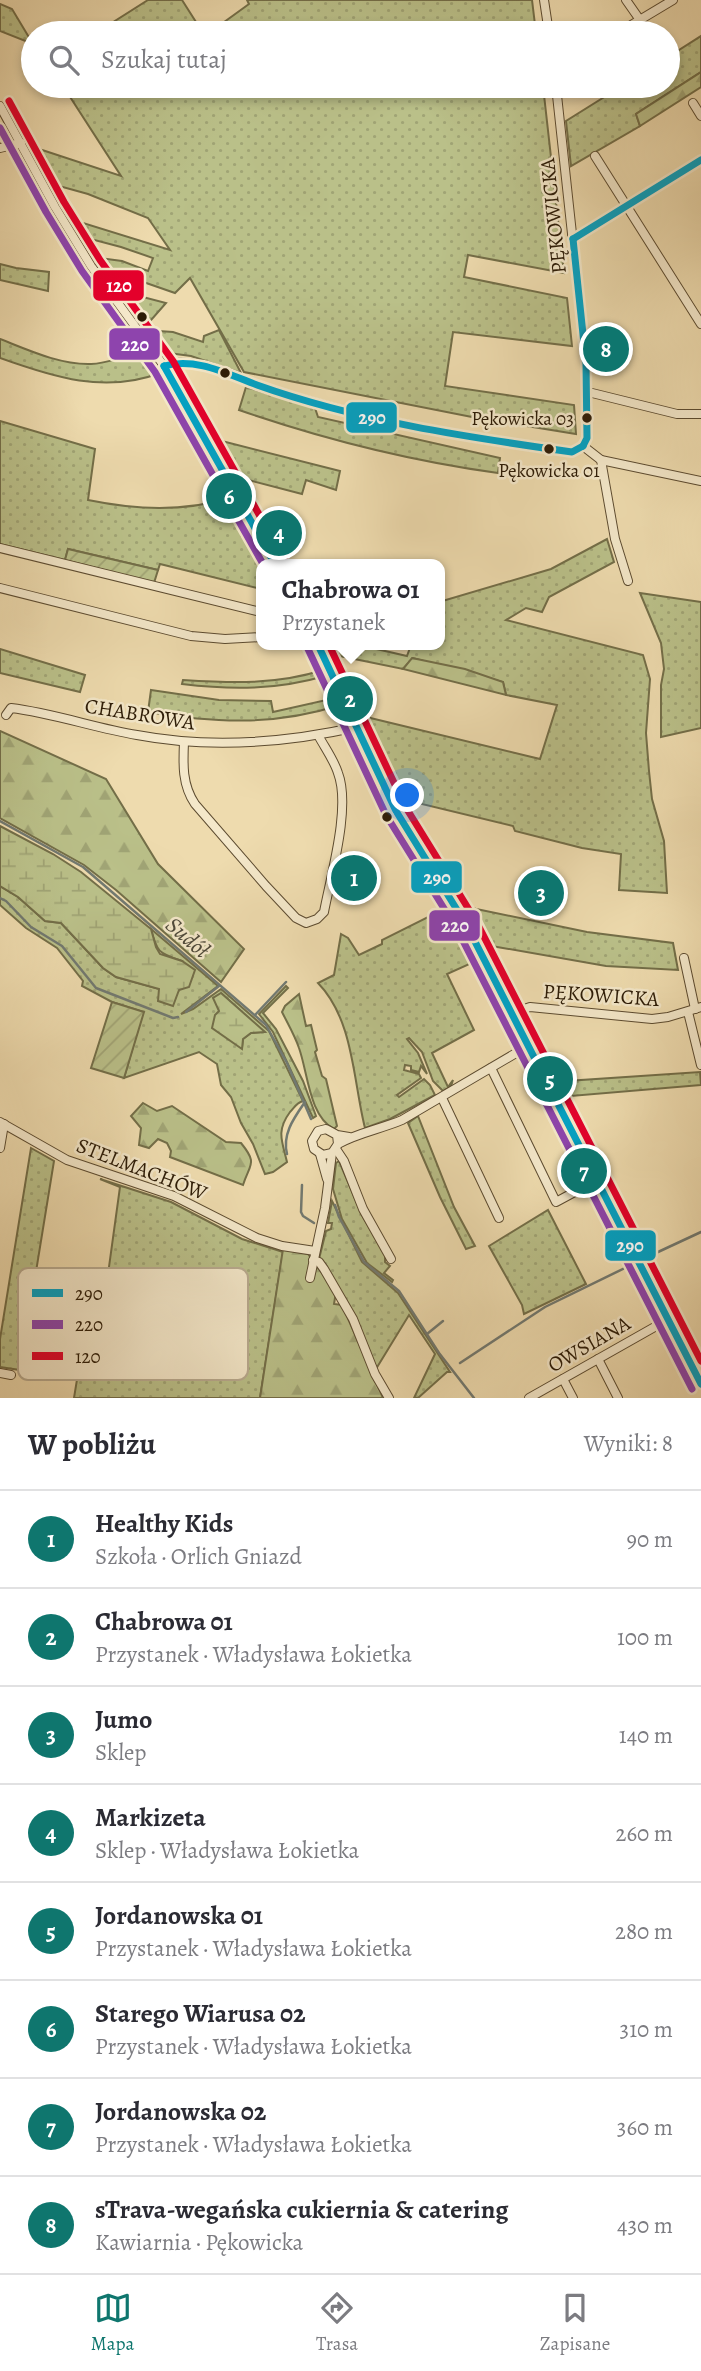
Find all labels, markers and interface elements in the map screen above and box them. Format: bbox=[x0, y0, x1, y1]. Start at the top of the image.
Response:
search box bbox=[21, 21, 680, 98]
icon: search bbox=[45, 41, 83, 79]
text: Szukaj tutaj bbox=[101, 42, 227, 77]
street label: PĘKOWICKA bbox=[533, 156, 573, 275]
line badge: 120 bbox=[92, 269, 145, 302]
text: 120 bbox=[106, 273, 132, 299]
unlabelled marker bbox=[135, 310, 149, 324]
pin: 8 bbox=[583, 323, 629, 375]
line badge: 220 bbox=[108, 327, 161, 361]
text: 220 bbox=[121, 332, 149, 358]
unlabelled marker bbox=[218, 366, 232, 380]
line badge: 290 bbox=[345, 401, 398, 434]
text: 290 bbox=[358, 405, 386, 431]
place label: Pękowicka 03 bbox=[471, 406, 574, 432]
marker: Pękowicka 03 bbox=[580, 411, 594, 425]
marker: Pękowicka 01 bbox=[542, 442, 556, 456]
place label: Pękowicka 01 bbox=[498, 458, 600, 484]
pin: 6 bbox=[206, 470, 252, 522]
pin: 4 bbox=[256, 507, 302, 559]
popup bbox=[256, 559, 445, 650]
text: Chabrowa 01 bbox=[282, 572, 419, 607]
text: Przystanek bbox=[282, 607, 386, 638]
pin: 2 bbox=[327, 673, 373, 725]
street label: CHABROWA bbox=[83, 691, 198, 737]
your location bbox=[390, 778, 424, 812]
unlabelled marker bbox=[380, 810, 394, 824]
pin: 1 bbox=[331, 852, 377, 904]
line badge: 290 bbox=[410, 860, 463, 894]
text: 290 bbox=[423, 865, 451, 891]
pin: 3 bbox=[518, 867, 564, 919]
line badge: 220 bbox=[428, 909, 481, 942]
water label: Sudół bbox=[159, 910, 217, 966]
text: 220 bbox=[441, 913, 469, 939]
street label: PĘKOWICKA bbox=[542, 977, 661, 1013]
pin: 5 bbox=[527, 1053, 573, 1105]
street label: STELMACHÓW bbox=[73, 1131, 212, 1207]
pin: 7 bbox=[561, 1145, 607, 1197]
line badge: 290 bbox=[604, 1229, 657, 1262]
text: 290 bbox=[616, 1233, 644, 1259]
legend bbox=[18, 1268, 248, 1380]
text: 290 bbox=[75, 1281, 103, 1307]
street label: OWSIANA bbox=[543, 1309, 636, 1379]
text: 220 bbox=[75, 1312, 103, 1338]
text: 120 bbox=[75, 1344, 101, 1370]
text: W pobliżu bbox=[28, 1424, 156, 1464]
text: Wyniki: 8 bbox=[584, 1428, 673, 1459]
text: Healthy Kids bbox=[95, 1506, 233, 1541]
text: 1 bbox=[47, 1524, 55, 1555]
text: 90 m bbox=[627, 1524, 673, 1555]
text: Szkoła · Orlich Gniazd bbox=[95, 1541, 302, 1572]
text: Chabrowa 01 bbox=[95, 1604, 233, 1639]
text: 2 bbox=[45, 1622, 57, 1653]
text: 100 m bbox=[617, 1622, 673, 1653]
text: Przystanek · Władysława Łokietka bbox=[95, 1639, 412, 1670]
text: Jumo bbox=[95, 1702, 153, 1737]
text: 3 bbox=[46, 1720, 56, 1751]
text: 140 m bbox=[619, 1720, 673, 1751]
text: Sklep bbox=[95, 1737, 146, 1768]
text: Markizeta bbox=[95, 1800, 206, 1835]
text: 4 bbox=[46, 1818, 56, 1849]
text: 260 m bbox=[615, 1818, 673, 1849]
text: Sklep · Władysława Łokietka bbox=[95, 1835, 359, 1866]
text: Jordanowska 01 bbox=[95, 1898, 263, 1933]
text: 5 bbox=[46, 1916, 56, 1947]
text: 280 m bbox=[615, 1916, 673, 1947]
text: Przystanek · Władysława Łokietka bbox=[95, 1933, 412, 1964]
text: Starego Wiarusa 02 bbox=[95, 1996, 306, 2031]
text: 6 bbox=[46, 2014, 56, 2045]
text: 310 m bbox=[620, 2014, 673, 2045]
text: Przystanek · Władysława Łokietka bbox=[95, 2031, 412, 2062]
text: Jordanowska 02 bbox=[95, 2094, 266, 2129]
text: 7 bbox=[46, 2112, 56, 2143]
text: 360 m bbox=[617, 2112, 673, 2143]
text: Przystanek · Władysława Łokietka bbox=[95, 2129, 412, 2160]
text: sTrava-wegańska cukiernia & catering bbox=[95, 2192, 509, 2227]
text: 8 bbox=[45, 2210, 57, 2241]
text: 430 m bbox=[617, 2210, 673, 2241]
text: Kawiarnia · Pękowicka bbox=[95, 2227, 303, 2258]
tab: Mapa bbox=[91, 2289, 134, 2357]
tab: Trasa bbox=[316, 2289, 358, 2357]
tab: Zapisane bbox=[540, 2289, 610, 2357]

